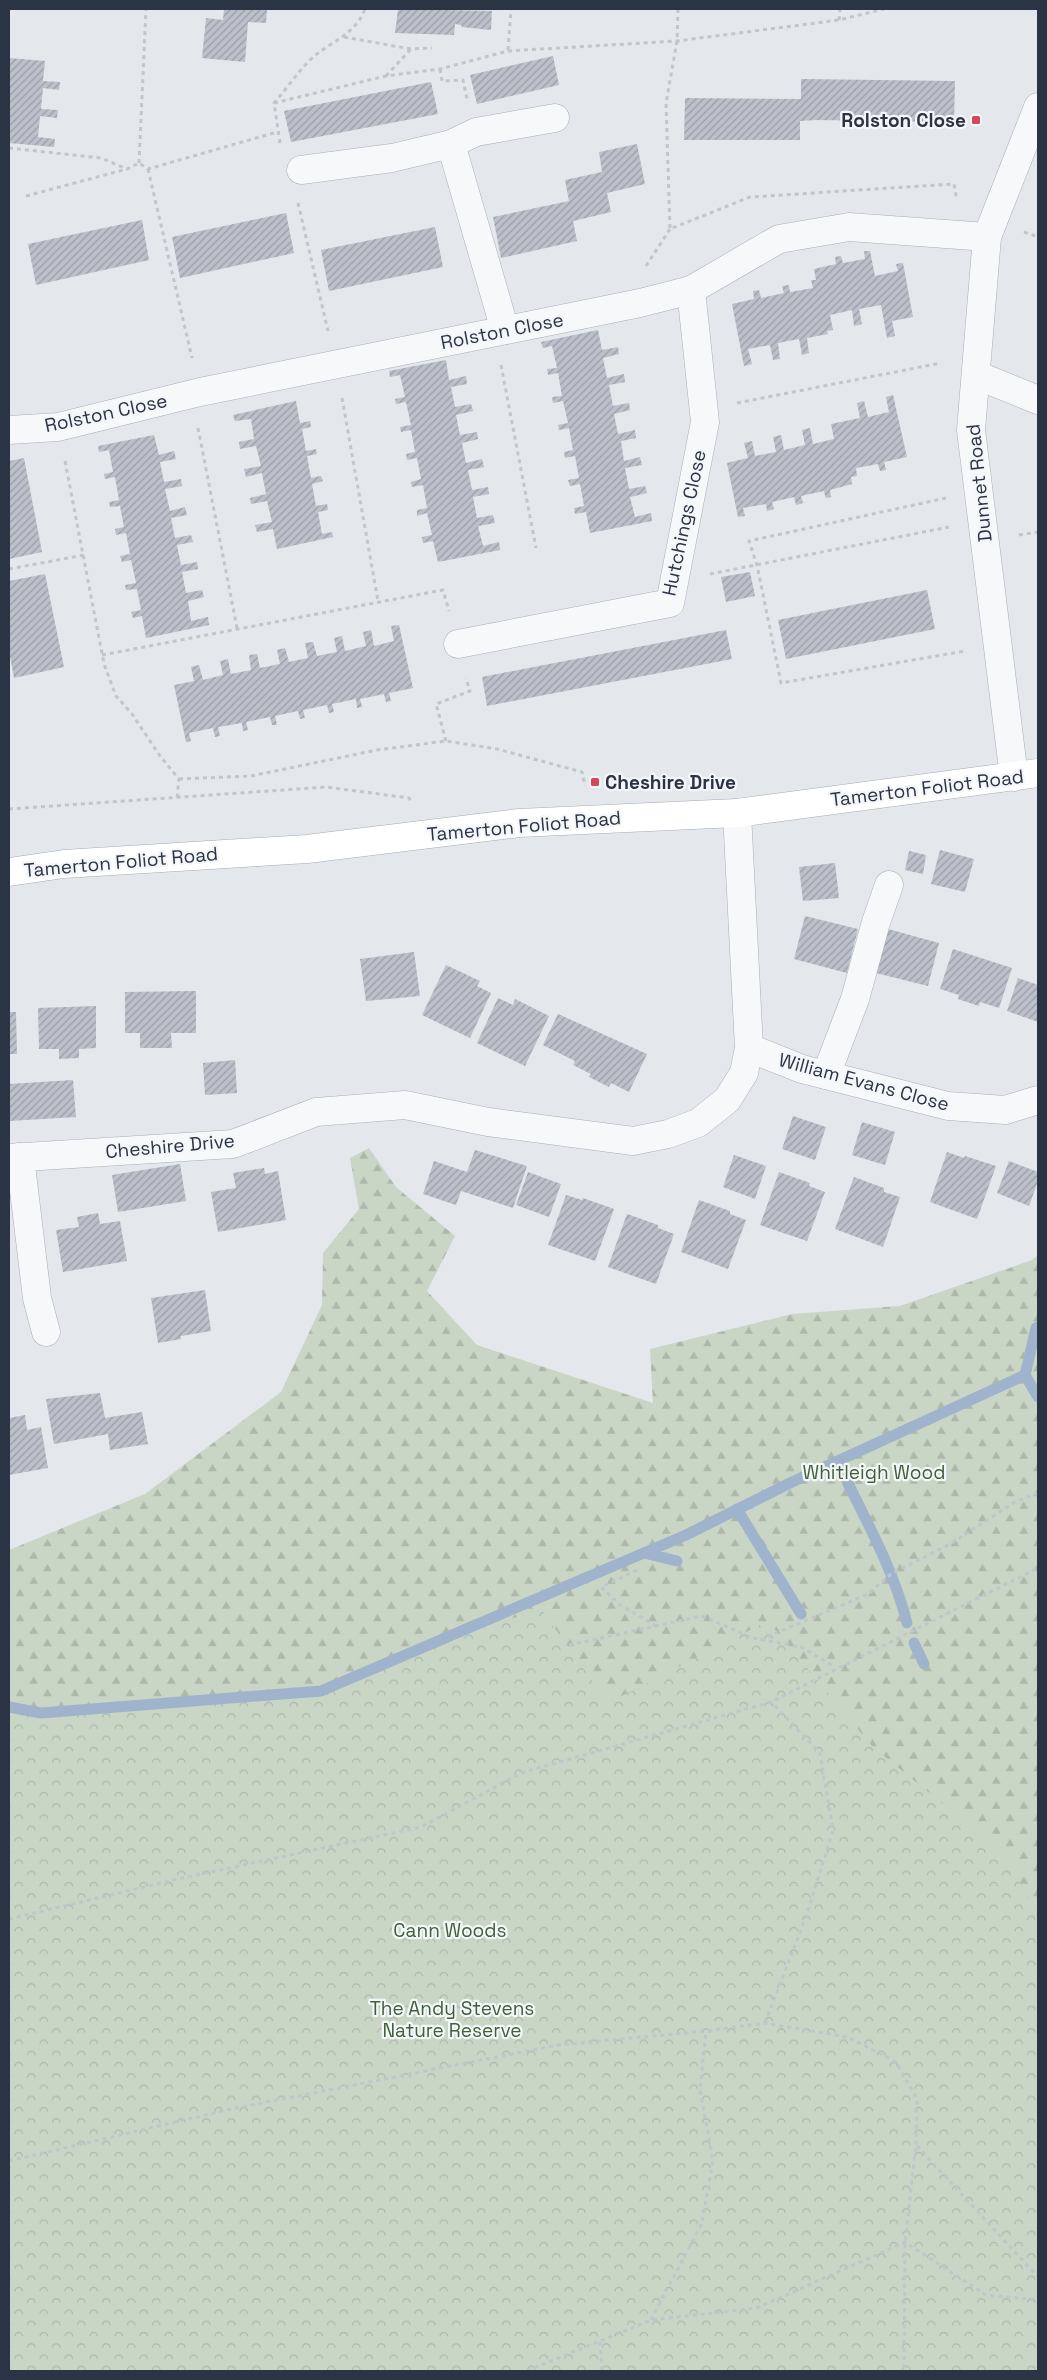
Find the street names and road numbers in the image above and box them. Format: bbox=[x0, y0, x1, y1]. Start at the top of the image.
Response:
street label: Rolston Close bbox=[438, 307, 566, 355]
street label: Rolston Close bbox=[42, 388, 170, 438]
street label: Dunnet Road bbox=[960, 423, 998, 543]
street label: Hutchings Close bbox=[656, 448, 712, 598]
street label: Tamerton Foliot Road bbox=[829, 764, 1025, 812]
street label: Tamerton Foliot Road bbox=[426, 805, 622, 847]
street label: Tamerton Foliot Road bbox=[23, 841, 219, 883]
street label: William Evans Close bbox=[776, 1047, 952, 1117]
street label: Cheshire Drive bbox=[104, 1128, 236, 1164]

